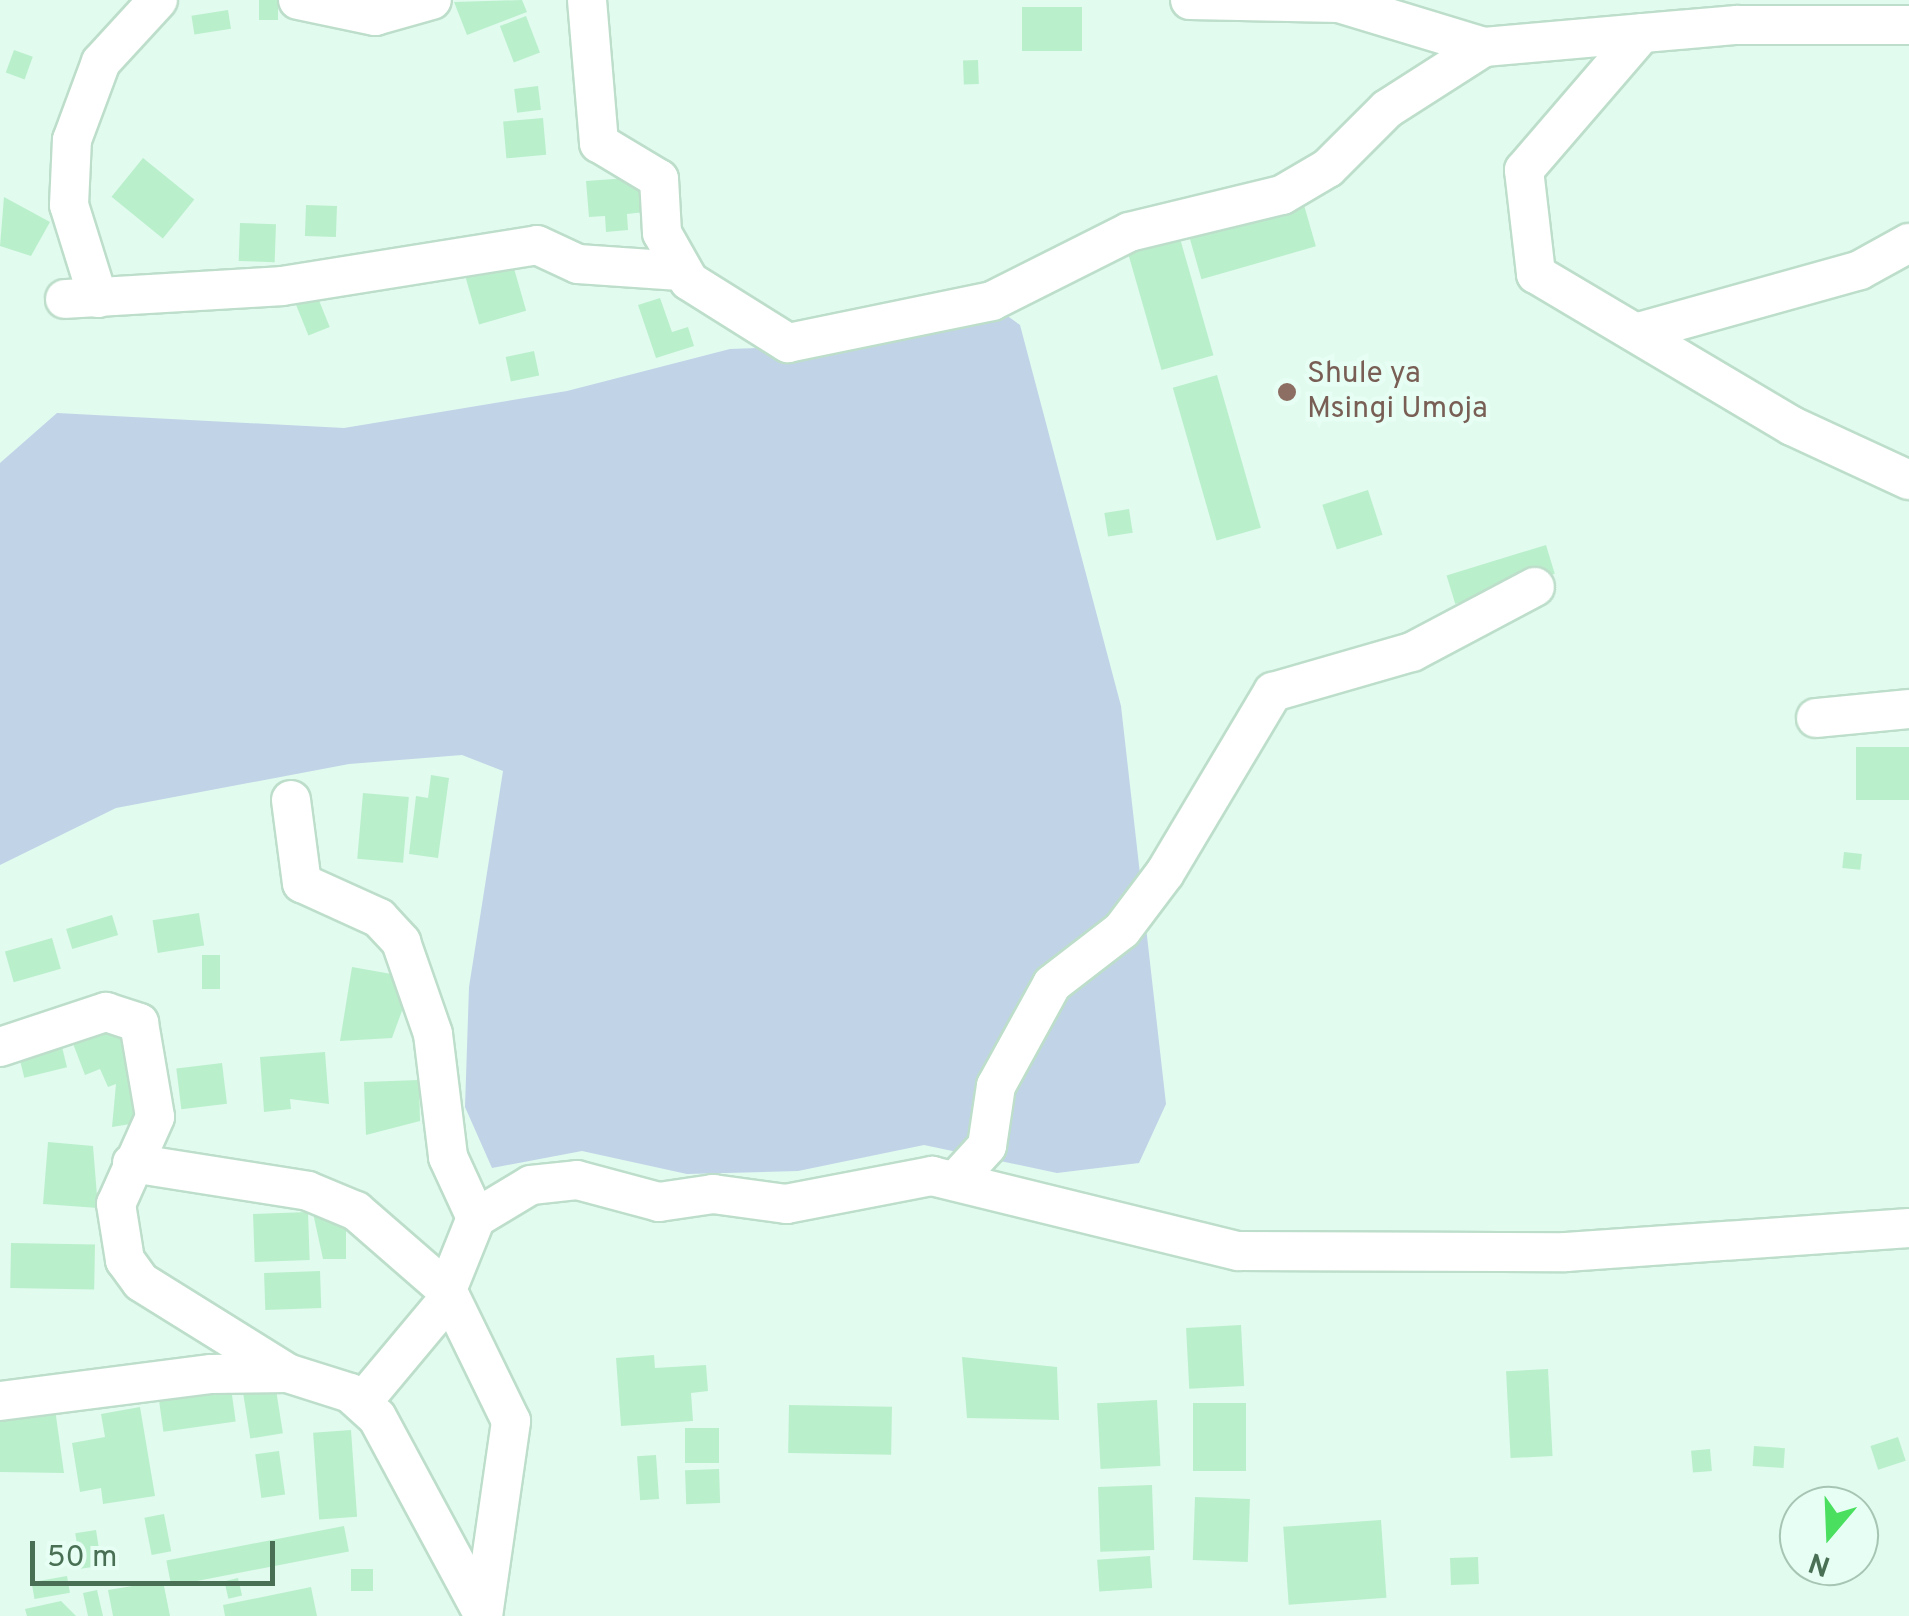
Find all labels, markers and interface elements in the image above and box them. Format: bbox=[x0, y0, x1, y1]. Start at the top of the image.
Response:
place label: Shule ya Msingi Umoja bbox=[1307, 357, 1488, 428]
marker: Shule ya Msingi Umoja bbox=[1276, 381, 1298, 403]
north arrow bbox=[1779, 1486, 1879, 1586]
scale bar bbox=[35, 1521, 280, 1583]
text: 50 m bbox=[47, 1540, 117, 1577]
text: N bbox=[1805, 1542, 1835, 1583]

